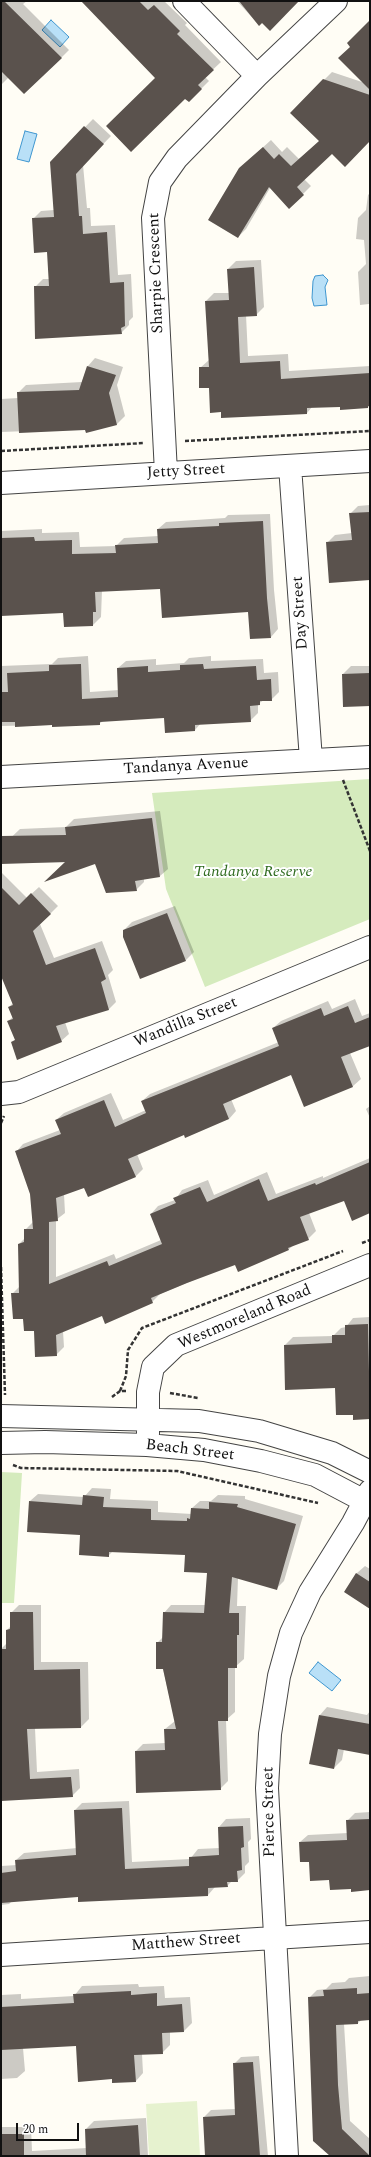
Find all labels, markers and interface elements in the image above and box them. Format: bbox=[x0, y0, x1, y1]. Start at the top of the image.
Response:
street label: Sharpie Crescent bbox=[145, 212, 169, 334]
street label: Jetty Street bbox=[146, 460, 226, 484]
street label: Day Street bbox=[289, 576, 313, 650]
street label: Tandanya Avenue bbox=[123, 754, 249, 780]
park label: Tandanya Reserve bbox=[194, 863, 312, 883]
street label: Wandilla Street bbox=[132, 994, 240, 1052]
street label: Westmoreland Road bbox=[175, 1281, 315, 1355]
street label: Beach Street bbox=[145, 1436, 235, 1466]
street label: Pierce Street bbox=[260, 1766, 280, 1858]
street label: Matthew Street bbox=[131, 1930, 241, 1956]
scale bar bbox=[18, 2115, 81, 2141]
text: 20 m bbox=[23, 2120, 48, 2139]

